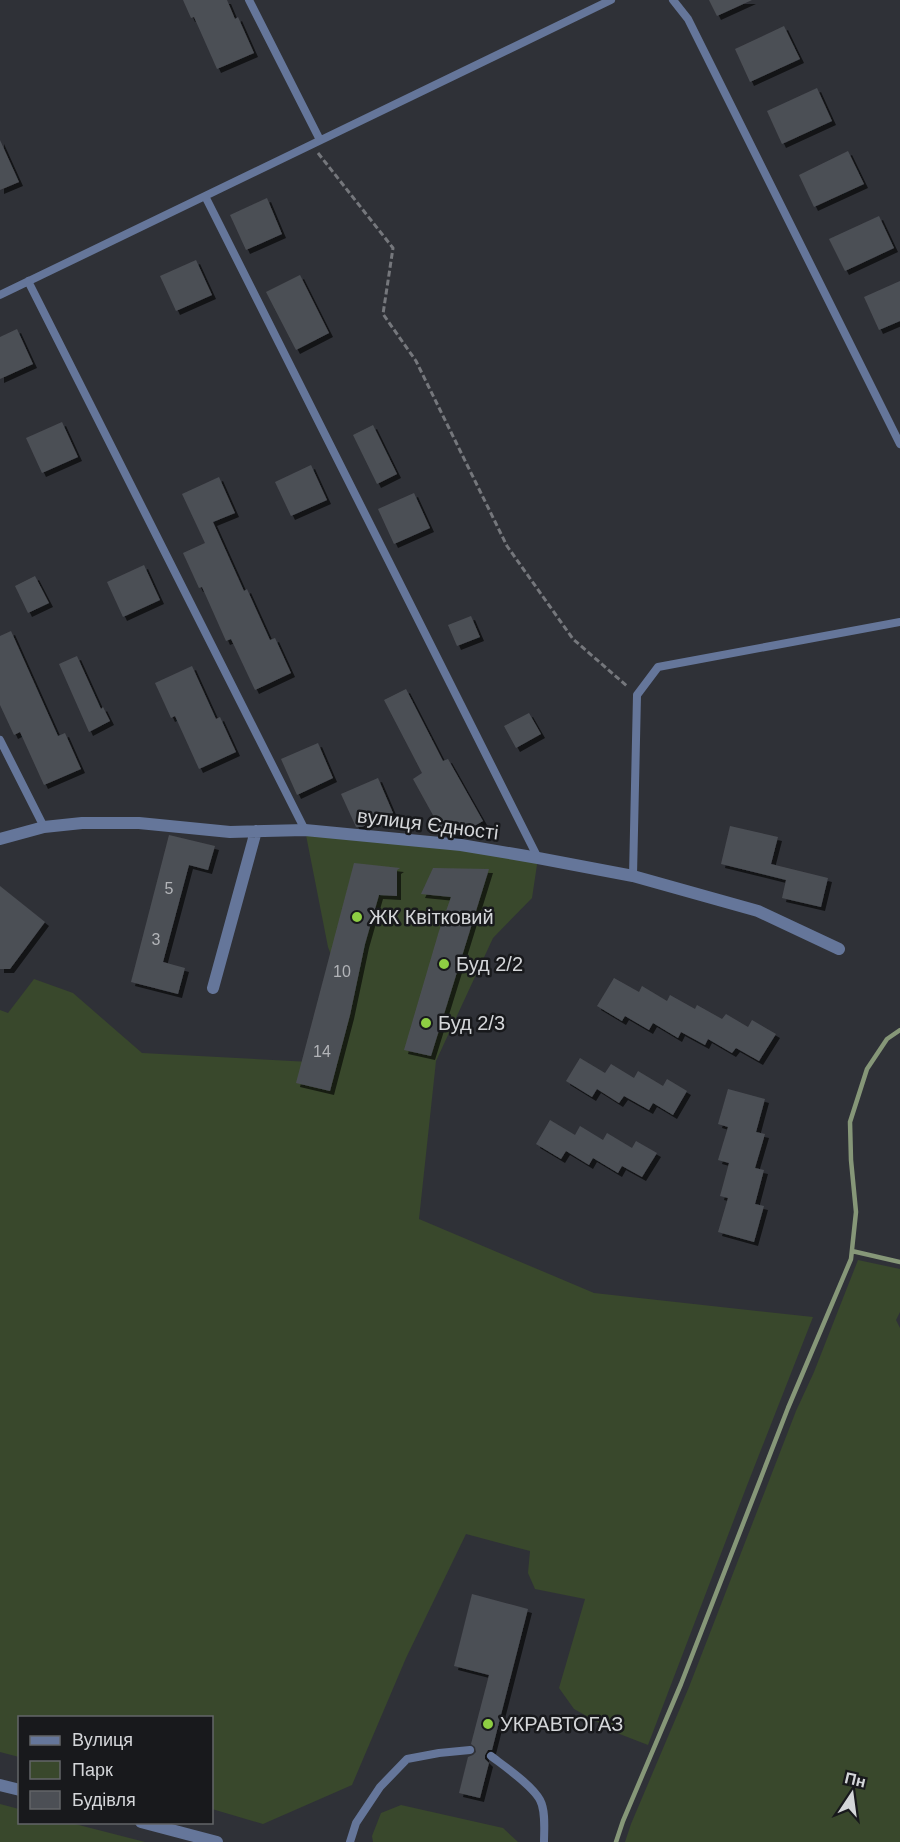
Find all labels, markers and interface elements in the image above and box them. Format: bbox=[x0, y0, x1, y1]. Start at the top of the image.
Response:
street label: вулиця Єдності bbox=[356, 804, 500, 844]
house number: 5 bbox=[165, 880, 174, 897]
place label: ЖК Квітковий bbox=[369, 906, 494, 928]
marker: ЖК Квітковий bbox=[350, 910, 364, 924]
house number: 3 bbox=[152, 931, 161, 948]
place label: Буд 2/2 bbox=[456, 953, 523, 975]
marker: Буд 2/2 bbox=[437, 957, 451, 971]
house number: 10 bbox=[333, 963, 351, 980]
place label: Буд 2/3 bbox=[438, 1012, 505, 1034]
marker: Буд 2/3 bbox=[419, 1016, 433, 1030]
house number: 14 bbox=[313, 1043, 331, 1060]
place label: УКРАВТОГАЗ bbox=[500, 1713, 623, 1735]
legend bbox=[18, 1716, 213, 1824]
marker: УКРАВТОГАЗ bbox=[481, 1717, 495, 1731]
text: Вулиця bbox=[72, 1730, 133, 1750]
text: Парк bbox=[72, 1760, 113, 1780]
north arrow bbox=[822, 1764, 882, 1824]
text: Пн bbox=[843, 1769, 867, 1791]
text: Будівля bbox=[72, 1790, 136, 1810]

